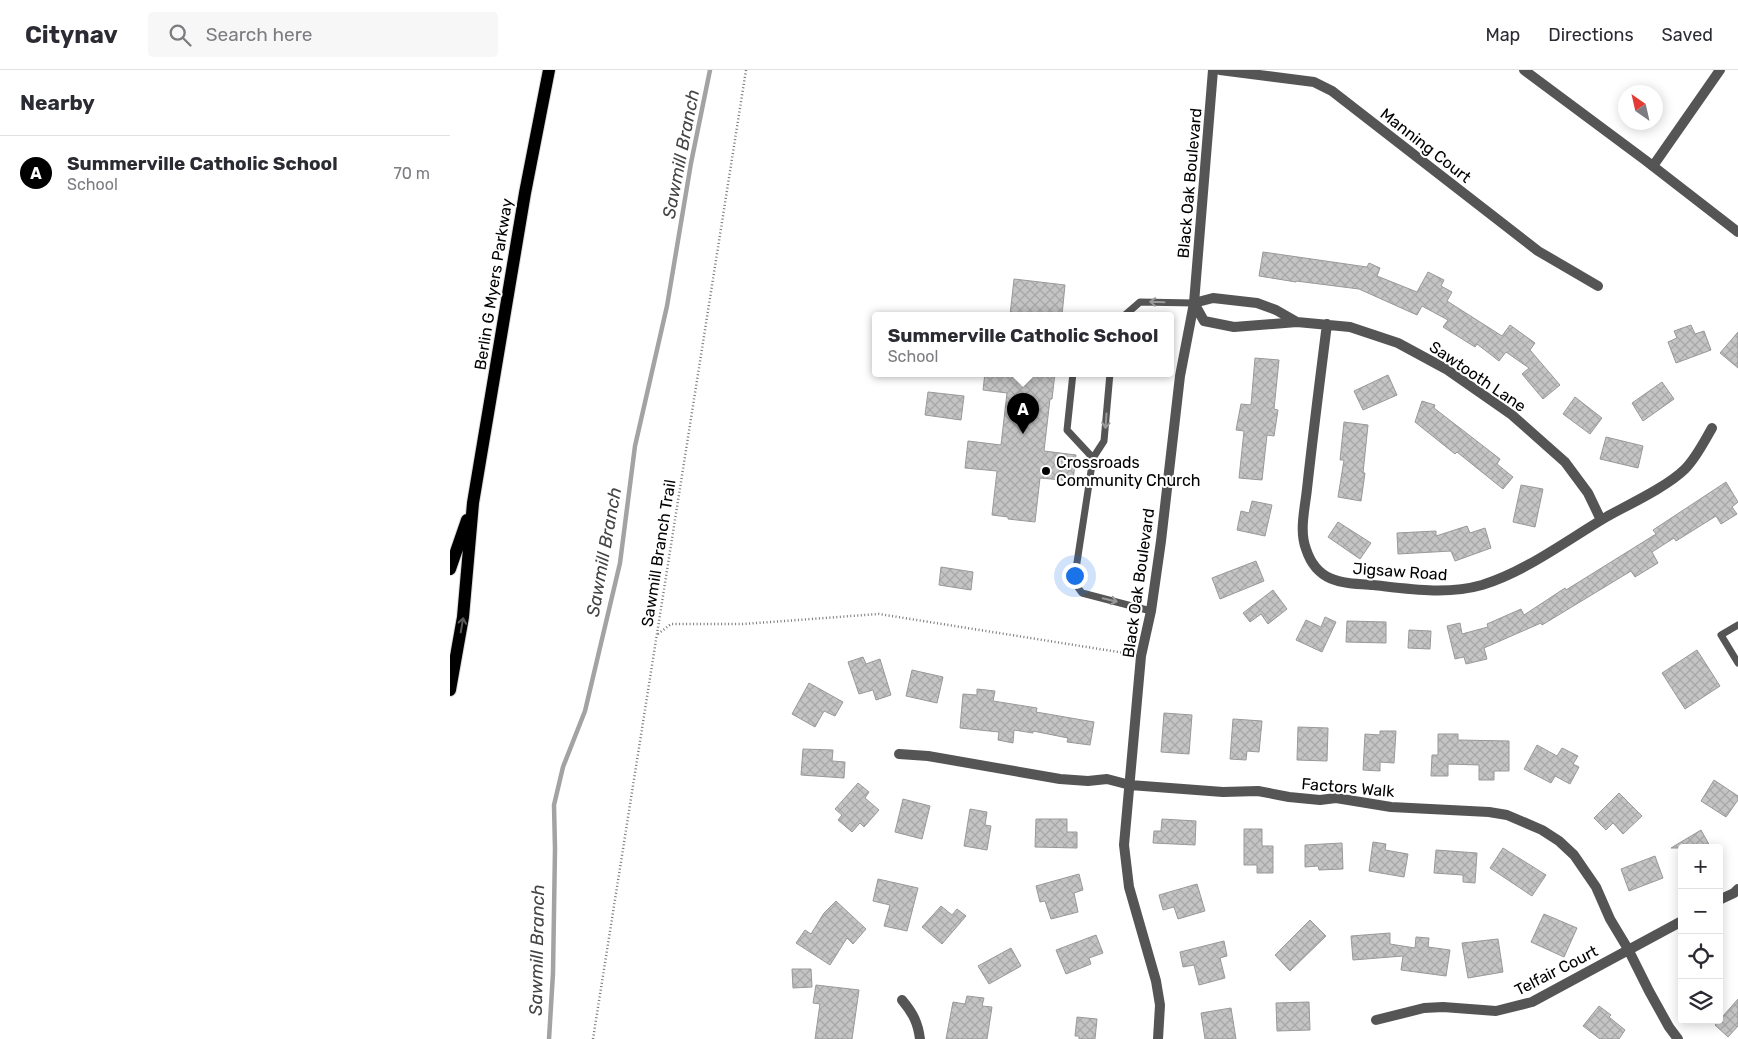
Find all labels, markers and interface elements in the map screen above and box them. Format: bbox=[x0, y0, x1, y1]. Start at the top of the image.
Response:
search box bbox=[148, 12, 498, 57]
text: Citynav bbox=[25, 21, 118, 49]
icon: search bbox=[166, 21, 194, 49]
text: Search here bbox=[206, 23, 312, 46]
text: Map bbox=[1485, 24, 1520, 46]
text: Directions bbox=[1548, 24, 1634, 46]
text: Saved bbox=[1662, 24, 1713, 46]
north arrow bbox=[1618, 85, 1663, 130]
water label: Sawmill Branch bbox=[658, 88, 704, 220]
text: Nearby bbox=[20, 90, 95, 115]
street label: Manning Court bbox=[1377, 104, 1475, 187]
street label: Black Oak Boulevard bbox=[1173, 107, 1206, 259]
text: Summerville Catholic School bbox=[67, 152, 338, 175]
text: A bbox=[30, 164, 42, 183]
text: 70 m bbox=[393, 164, 430, 183]
text: School bbox=[67, 175, 118, 194]
street label: Berlin G Myers Parkway bbox=[471, 197, 516, 371]
one-way arrow bbox=[1149, 297, 1165, 307]
popup bbox=[872, 312, 1174, 377]
text: Summerville Catholic School bbox=[888, 324, 1158, 347]
street label: Sawtooth Lane bbox=[1426, 337, 1530, 416]
text: School bbox=[888, 347, 938, 366]
pin: A bbox=[1007, 393, 1039, 434]
one-way arrow bbox=[1101, 413, 1111, 429]
place label: Crossroads Community Church bbox=[1056, 453, 1201, 490]
marker: Crossroads Community Church bbox=[1040, 465, 1052, 477]
street label: Sawmill Branch Trail bbox=[637, 478, 680, 628]
water label: Sawmill Branch bbox=[582, 485, 626, 618]
street label: Black Oak Boulevard bbox=[1119, 507, 1158, 659]
street label: Jigsaw Road bbox=[1352, 559, 1448, 584]
your location bbox=[1062, 563, 1088, 589]
one-way arrow bbox=[1101, 596, 1117, 605]
one-way arrow bbox=[457, 617, 467, 633]
street label: Factors Walk bbox=[1301, 774, 1396, 801]
map controls bbox=[1678, 844, 1723, 1024]
button: + bbox=[1678, 844, 1723, 889]
water label: Sawmill Branch bbox=[525, 884, 549, 1016]
button: − bbox=[1678, 889, 1723, 934]
button: locate bbox=[1678, 934, 1723, 979]
street label: Telfair Court bbox=[1511, 941, 1601, 1000]
button: layers bbox=[1678, 979, 1723, 1024]

